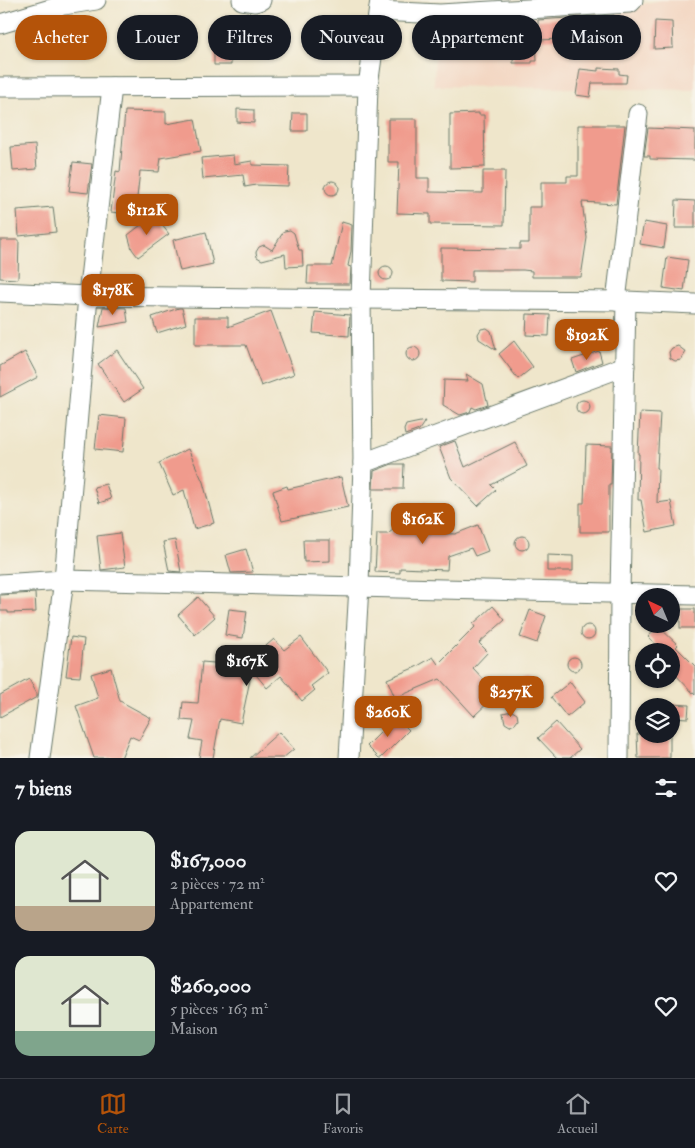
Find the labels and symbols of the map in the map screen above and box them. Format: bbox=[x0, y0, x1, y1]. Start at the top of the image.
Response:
pin: $112K bbox=[112, 194, 182, 236]
pin: $178K bbox=[78, 274, 148, 316]
pin: $192K bbox=[552, 318, 622, 361]
pin: $162K bbox=[388, 502, 458, 545]
north arrow bbox=[635, 588, 680, 632]
pin: $167K bbox=[212, 644, 282, 687]
pin: $257K bbox=[476, 676, 546, 718]
pin: $260K bbox=[353, 696, 423, 738]

